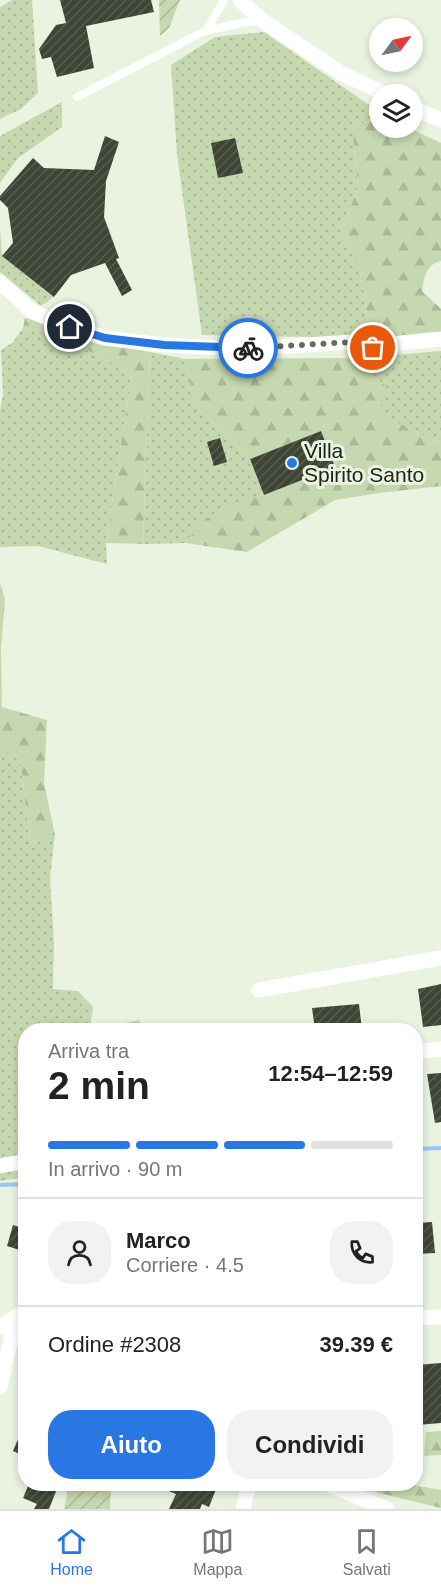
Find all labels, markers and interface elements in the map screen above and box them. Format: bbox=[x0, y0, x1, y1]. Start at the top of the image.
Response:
north arrow bbox=[369, 18, 423, 72]
map controls bbox=[369, 18, 423, 138]
button: layers bbox=[369, 84, 423, 138]
pin bbox=[44, 301, 95, 352]
icon: home bbox=[53, 310, 86, 343]
courier bbox=[218, 318, 278, 378]
pin bbox=[347, 322, 398, 373]
icon: bag bbox=[356, 331, 389, 364]
icon: bike bbox=[232, 332, 265, 365]
place label: Villa Spirito Santo bbox=[304, 439, 424, 486]
marker: Villa Spirito Santo bbox=[285, 456, 299, 470]
text: Arriva tra bbox=[48, 1040, 129, 1062]
text: 12:54–12:59 bbox=[268, 1061, 393, 1086]
text: 2 min bbox=[48, 1064, 150, 1107]
text: In arrivo · 90 m bbox=[48, 1158, 182, 1180]
button: person bbox=[48, 1221, 111, 1284]
button: phone bbox=[330, 1221, 393, 1284]
text: Marco bbox=[126, 1228, 191, 1253]
text: Corriere · 4.5 bbox=[126, 1254, 244, 1276]
text: Ordine #2308 bbox=[48, 1332, 181, 1357]
text: 39.39 € bbox=[320, 1332, 393, 1357]
button: Aiuto bbox=[48, 1410, 215, 1479]
button: Condividi bbox=[227, 1410, 393, 1479]
tab: Home bbox=[50, 1525, 93, 1579]
tab: Mappa bbox=[193, 1525, 242, 1579]
tab: Salvati bbox=[343, 1525, 391, 1579]

